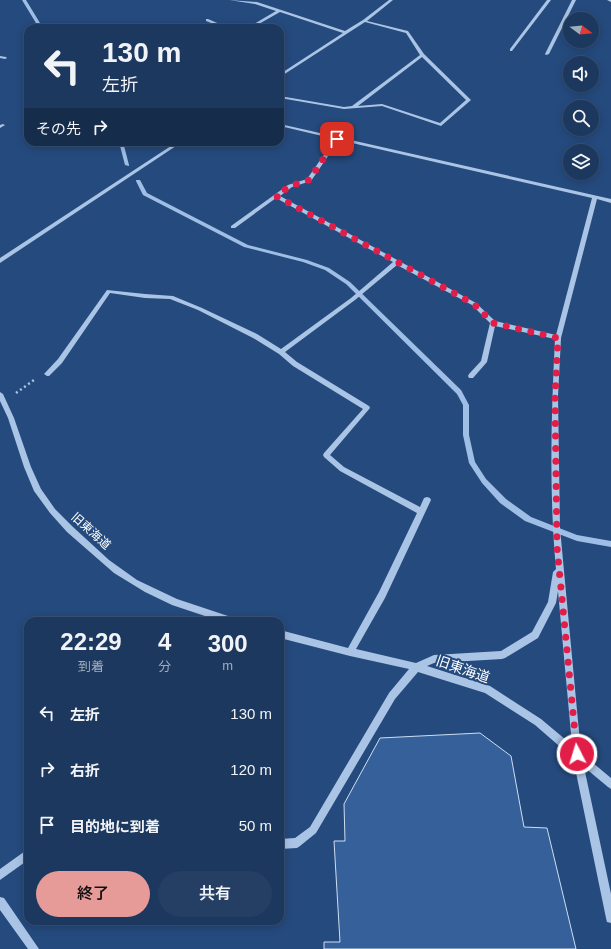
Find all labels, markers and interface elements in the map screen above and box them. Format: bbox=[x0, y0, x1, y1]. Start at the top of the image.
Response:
north arrow bbox=[563, 12, 599, 48]
map controls bbox=[563, 12, 599, 180]
text: 130 m bbox=[102, 37, 181, 68]
icon: left bbox=[36, 40, 88, 92]
button: sound bbox=[563, 56, 599, 92]
text: 左折 bbox=[102, 75, 138, 95]
button: search bbox=[563, 100, 599, 136]
icon: right bbox=[89, 116, 111, 138]
text: その先 bbox=[36, 120, 81, 137]
pin bbox=[320, 122, 354, 156]
icon: arrive bbox=[326, 128, 348, 150]
button: layers bbox=[563, 144, 599, 180]
street label: 旧東海道 bbox=[68, 510, 114, 552]
text: 22:29 bbox=[60, 628, 122, 655]
text: 4 bbox=[158, 628, 171, 655]
text: 300 bbox=[208, 630, 248, 657]
street label: 旧東海道 bbox=[434, 652, 492, 686]
text: m bbox=[222, 658, 233, 673]
text: 到着 bbox=[78, 659, 104, 674]
text: 分 bbox=[158, 659, 171, 674]
icon: left bbox=[36, 702, 58, 724]
text: 130 m bbox=[230, 705, 272, 722]
text: 左折 bbox=[70, 706, 100, 723]
position arrow bbox=[556, 733, 598, 775]
icon: right bbox=[36, 758, 58, 780]
text: 120 m bbox=[230, 761, 272, 778]
text: 右折 bbox=[70, 762, 100, 779]
icon: arrive bbox=[36, 814, 58, 836]
text: 50 m bbox=[239, 817, 272, 834]
text: 目的地に到着 bbox=[70, 818, 160, 835]
button: 終了 bbox=[36, 871, 150, 917]
button: 共有 bbox=[158, 871, 272, 917]

